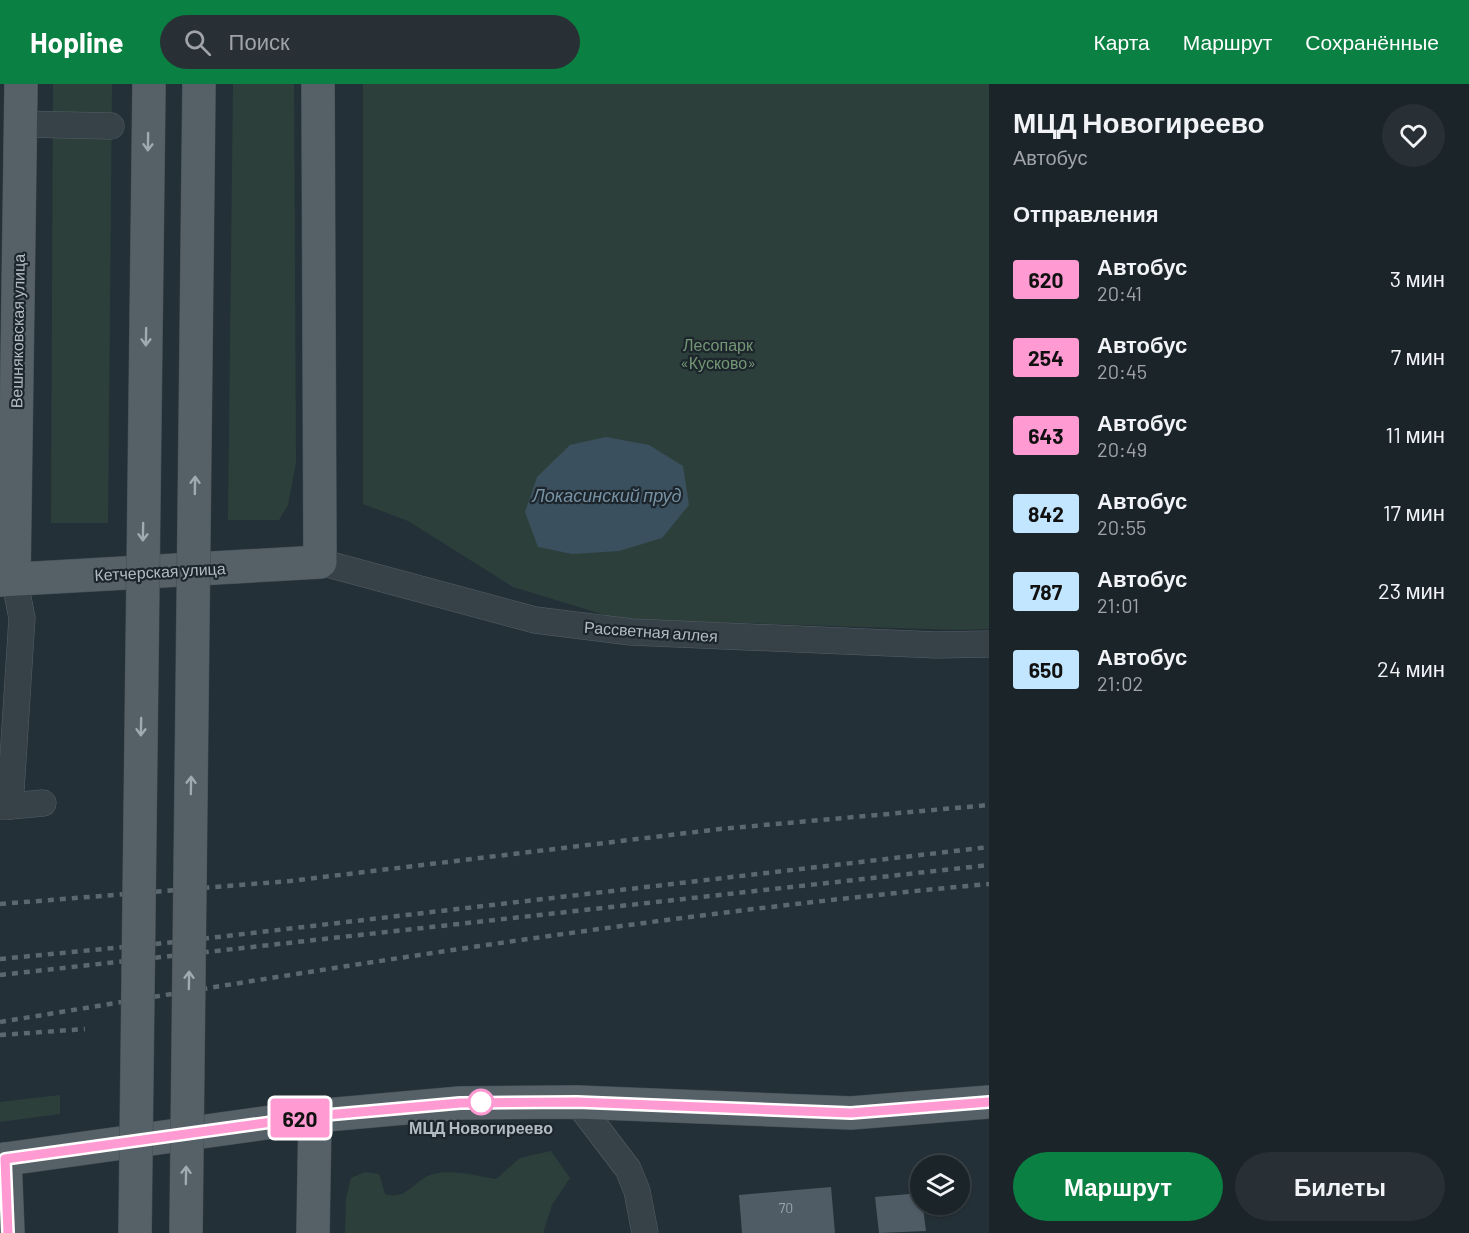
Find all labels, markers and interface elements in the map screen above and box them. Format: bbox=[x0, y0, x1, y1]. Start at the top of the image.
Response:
search box bbox=[160, 15, 580, 69]
text: Hopline bbox=[30, 25, 124, 59]
icon: search bbox=[181, 26, 214, 59]
text: Поиск bbox=[229, 28, 290, 54]
text: Карта bbox=[1094, 29, 1150, 54]
text: Маршрут bbox=[1183, 29, 1272, 54]
text: Сохранённые bbox=[1305, 29, 1439, 54]
button: heart bbox=[1382, 104, 1445, 167]
text: МЦД Новогиреево bbox=[1013, 105, 1265, 139]
one-way arrow bbox=[142, 132, 154, 152]
text: Автобус bbox=[1013, 145, 1087, 169]
text: Отправления bbox=[1013, 200, 1159, 226]
text: Автобус bbox=[1097, 253, 1187, 279]
street label: Вешняковская улица bbox=[6, 254, 28, 408]
text: 3 мин bbox=[1390, 265, 1445, 291]
text: 620 bbox=[1028, 267, 1064, 292]
text: 20:41 bbox=[1097, 281, 1142, 305]
one-way arrow bbox=[140, 327, 151, 347]
text: Автобус bbox=[1097, 331, 1187, 357]
park label: Лесопарк «Кусково» bbox=[680, 335, 756, 372]
text: 7 мин bbox=[1391, 343, 1445, 369]
text: 254 bbox=[1028, 345, 1064, 370]
text: 20:45 bbox=[1097, 359, 1147, 383]
text: Автобус bbox=[1097, 409, 1187, 435]
text: 11 мин bbox=[1386, 421, 1445, 447]
text: 643 bbox=[1028, 423, 1064, 448]
text: 20:49 bbox=[1097, 437, 1147, 461]
one-way arrow bbox=[189, 475, 201, 495]
water label: Локасинский пруд bbox=[531, 484, 682, 506]
text: Автобус bbox=[1097, 487, 1187, 513]
text: 17 мин bbox=[1383, 499, 1445, 525]
text: 842 bbox=[1028, 501, 1064, 526]
text: 20:55 bbox=[1097, 515, 1146, 539]
one-way arrow bbox=[137, 522, 149, 542]
street label: Кетчерская улица bbox=[94, 558, 226, 584]
text: Автобус bbox=[1097, 565, 1187, 591]
text: 23 мин bbox=[1378, 577, 1445, 603]
text: 787 bbox=[1030, 579, 1062, 604]
text: 21:01 bbox=[1097, 593, 1139, 617]
street label: Рассветная аллея bbox=[584, 617, 718, 645]
text: Автобус bbox=[1097, 643, 1187, 669]
text: 24 мин bbox=[1377, 655, 1445, 681]
text: 650 bbox=[1029, 657, 1063, 682]
text: 21:02 bbox=[1097, 671, 1143, 695]
one-way arrow bbox=[135, 717, 147, 737]
one-way arrow bbox=[185, 775, 197, 795]
one-way arrow bbox=[183, 970, 195, 990]
marker: МЦД Новогиреево bbox=[468, 1089, 494, 1115]
line badge: 620 bbox=[266, 1098, 334, 1138]
text: 620 bbox=[282, 1106, 318, 1131]
place label: МЦД Новогиреево bbox=[409, 1118, 553, 1137]
button: Маршрут bbox=[1013, 1152, 1223, 1221]
button: Билеты bbox=[1235, 1152, 1445, 1221]
map controls bbox=[910, 1155, 970, 1215]
button: layers bbox=[910, 1155, 970, 1215]
one-way arrow bbox=[180, 1165, 192, 1185]
house number: 70 bbox=[779, 1199, 793, 1216]

